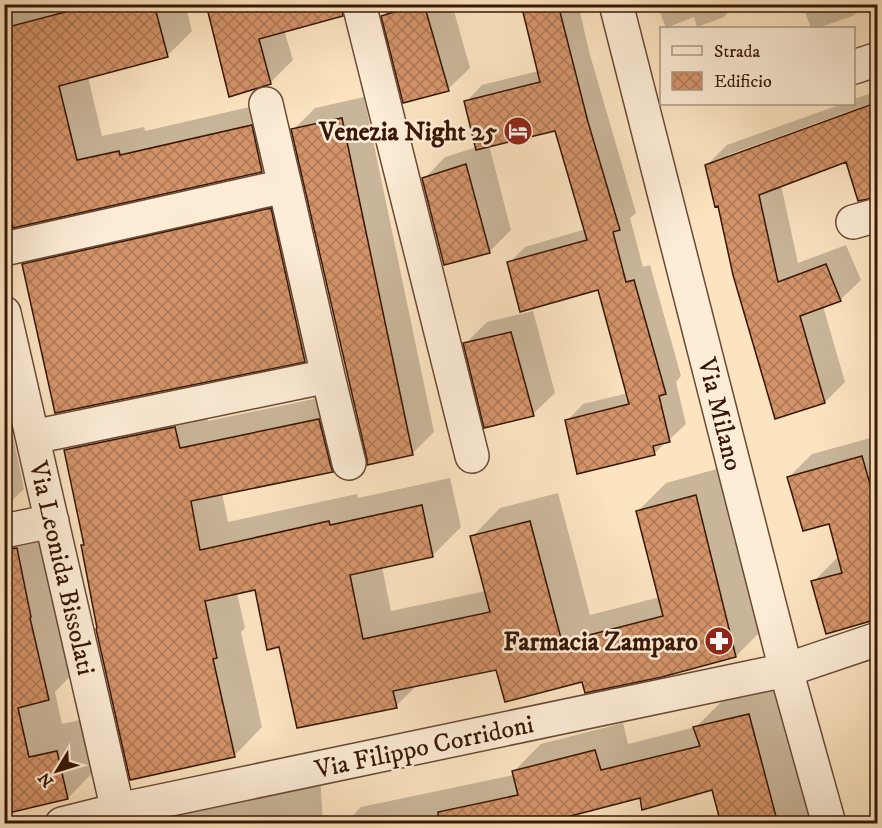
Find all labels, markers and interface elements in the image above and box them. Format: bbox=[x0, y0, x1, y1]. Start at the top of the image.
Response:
legend bbox=[660, 27, 855, 105]
text: Strada bbox=[714, 41, 761, 63]
text: Edificio bbox=[714, 71, 772, 93]
hotel icon: Venezia Night 25 bbox=[502, 115, 534, 147]
place label: Venezia Night 25 bbox=[318, 116, 497, 149]
street label: Via Milano bbox=[689, 354, 749, 474]
street label: Via Leonida Bissolati bbox=[21, 457, 102, 678]
pharmacy icon: Farmacia Zamparo bbox=[703, 625, 735, 657]
place label: Farmacia Zamparo bbox=[503, 626, 698, 659]
street label: Via Filippo Corridoni bbox=[311, 708, 537, 787]
north arrow bbox=[27, 741, 87, 801]
text: N bbox=[34, 768, 58, 791]

